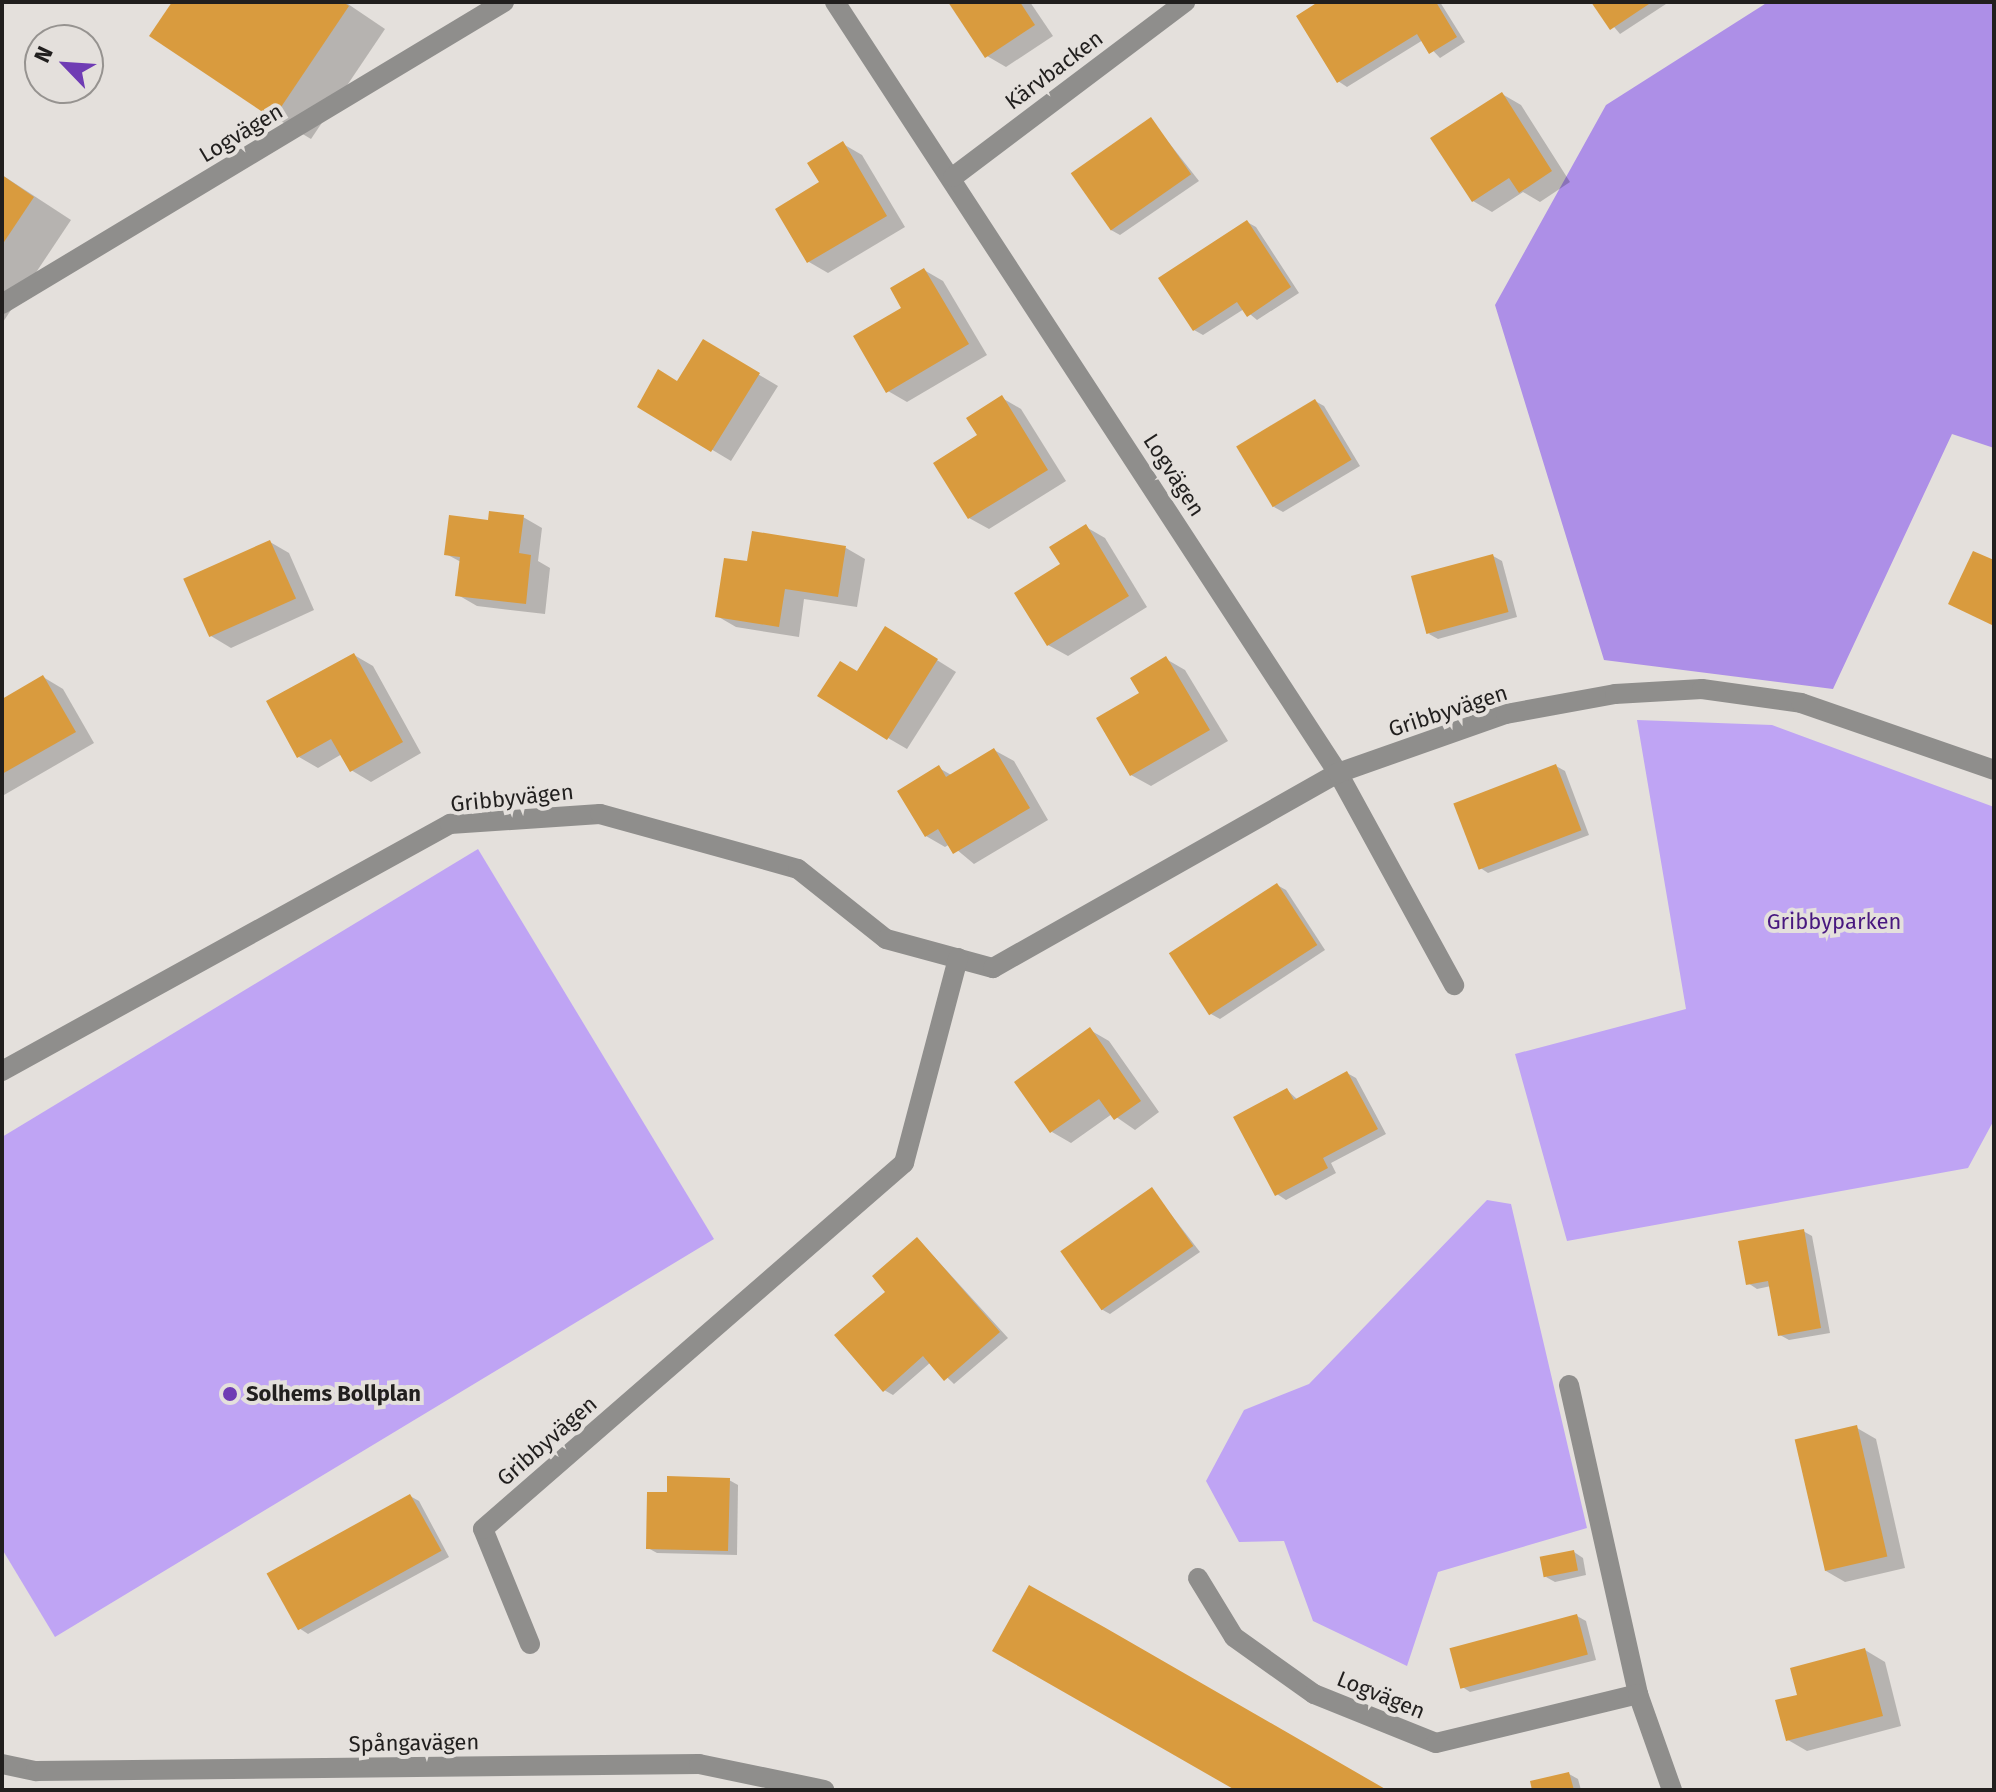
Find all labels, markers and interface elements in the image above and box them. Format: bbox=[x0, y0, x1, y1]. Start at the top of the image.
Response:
north arrow bbox=[24, 24, 104, 104]
street label: Kärvbacken bbox=[1000, 25, 1108, 115]
text: N bbox=[28, 42, 59, 67]
street label: Logvägen bbox=[194, 98, 288, 168]
street label: Logvägen bbox=[1138, 429, 1210, 521]
street label: Gribbyvägen bbox=[1385, 679, 1511, 743]
street label: Gribbyvägen bbox=[449, 778, 575, 818]
park label: Gribbyparken bbox=[1767, 909, 1901, 935]
place label: Solhems Bollplan bbox=[246, 1381, 421, 1407]
marker: Solhems Bollplan bbox=[221, 1385, 239, 1403]
street label: Gribbyvägen bbox=[492, 1390, 602, 1492]
street label: Logvägen bbox=[1333, 1665, 1429, 1725]
street label: Spångavägen bbox=[349, 1729, 479, 1757]

